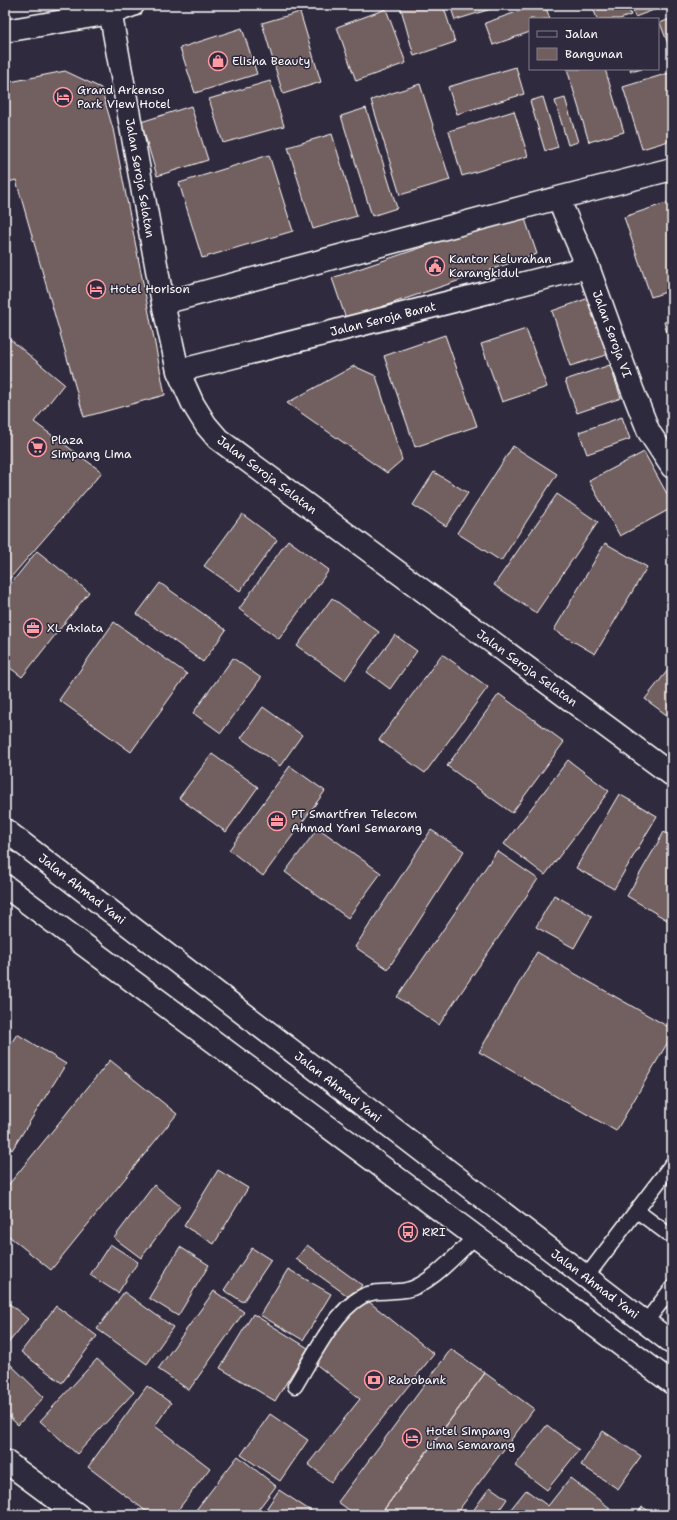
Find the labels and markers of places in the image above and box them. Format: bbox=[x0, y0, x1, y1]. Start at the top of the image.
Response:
shop icon: Elisha Beauty bbox=[207, 50, 229, 72]
place label: Elisha Beauty bbox=[232, 53, 311, 69]
place label: Grand Arkenso Park View Hotel bbox=[77, 82, 171, 112]
hotel icon: Grand Arkenso Park View Hotel bbox=[52, 86, 74, 108]
place label: Kantor Kelurahan Karangkidul bbox=[449, 251, 552, 281]
public building icon: Kantor Kelurahan Karangkidul bbox=[424, 255, 446, 277]
hotel icon: Hotel Horison bbox=[85, 278, 107, 300]
place label: Hotel Horison bbox=[110, 281, 190, 297]
place label: Plaza Simpang Lima bbox=[51, 432, 132, 462]
supermarket icon: Plaza Simpang Lima bbox=[26, 436, 48, 458]
office icon: XL Axiata bbox=[22, 617, 44, 639]
place label: XL Axiata bbox=[47, 620, 104, 636]
place label: PT Smartfren Telecom Ahmad Yani Semarang bbox=[291, 806, 422, 836]
office icon: PT Smartfren Telecom Ahmad Yani Semarang bbox=[266, 810, 288, 832]
bus stop icon: RRI bbox=[397, 1221, 419, 1243]
place label: RRI bbox=[422, 1224, 446, 1240]
bank icon: Rabobank bbox=[363, 1369, 385, 1391]
place label: Rabobank bbox=[388, 1372, 447, 1388]
place label: Hotel Simpang Lima Semarang bbox=[426, 1423, 515, 1453]
hotel icon: Hotel Simpang Lima Semarang bbox=[401, 1427, 423, 1449]

